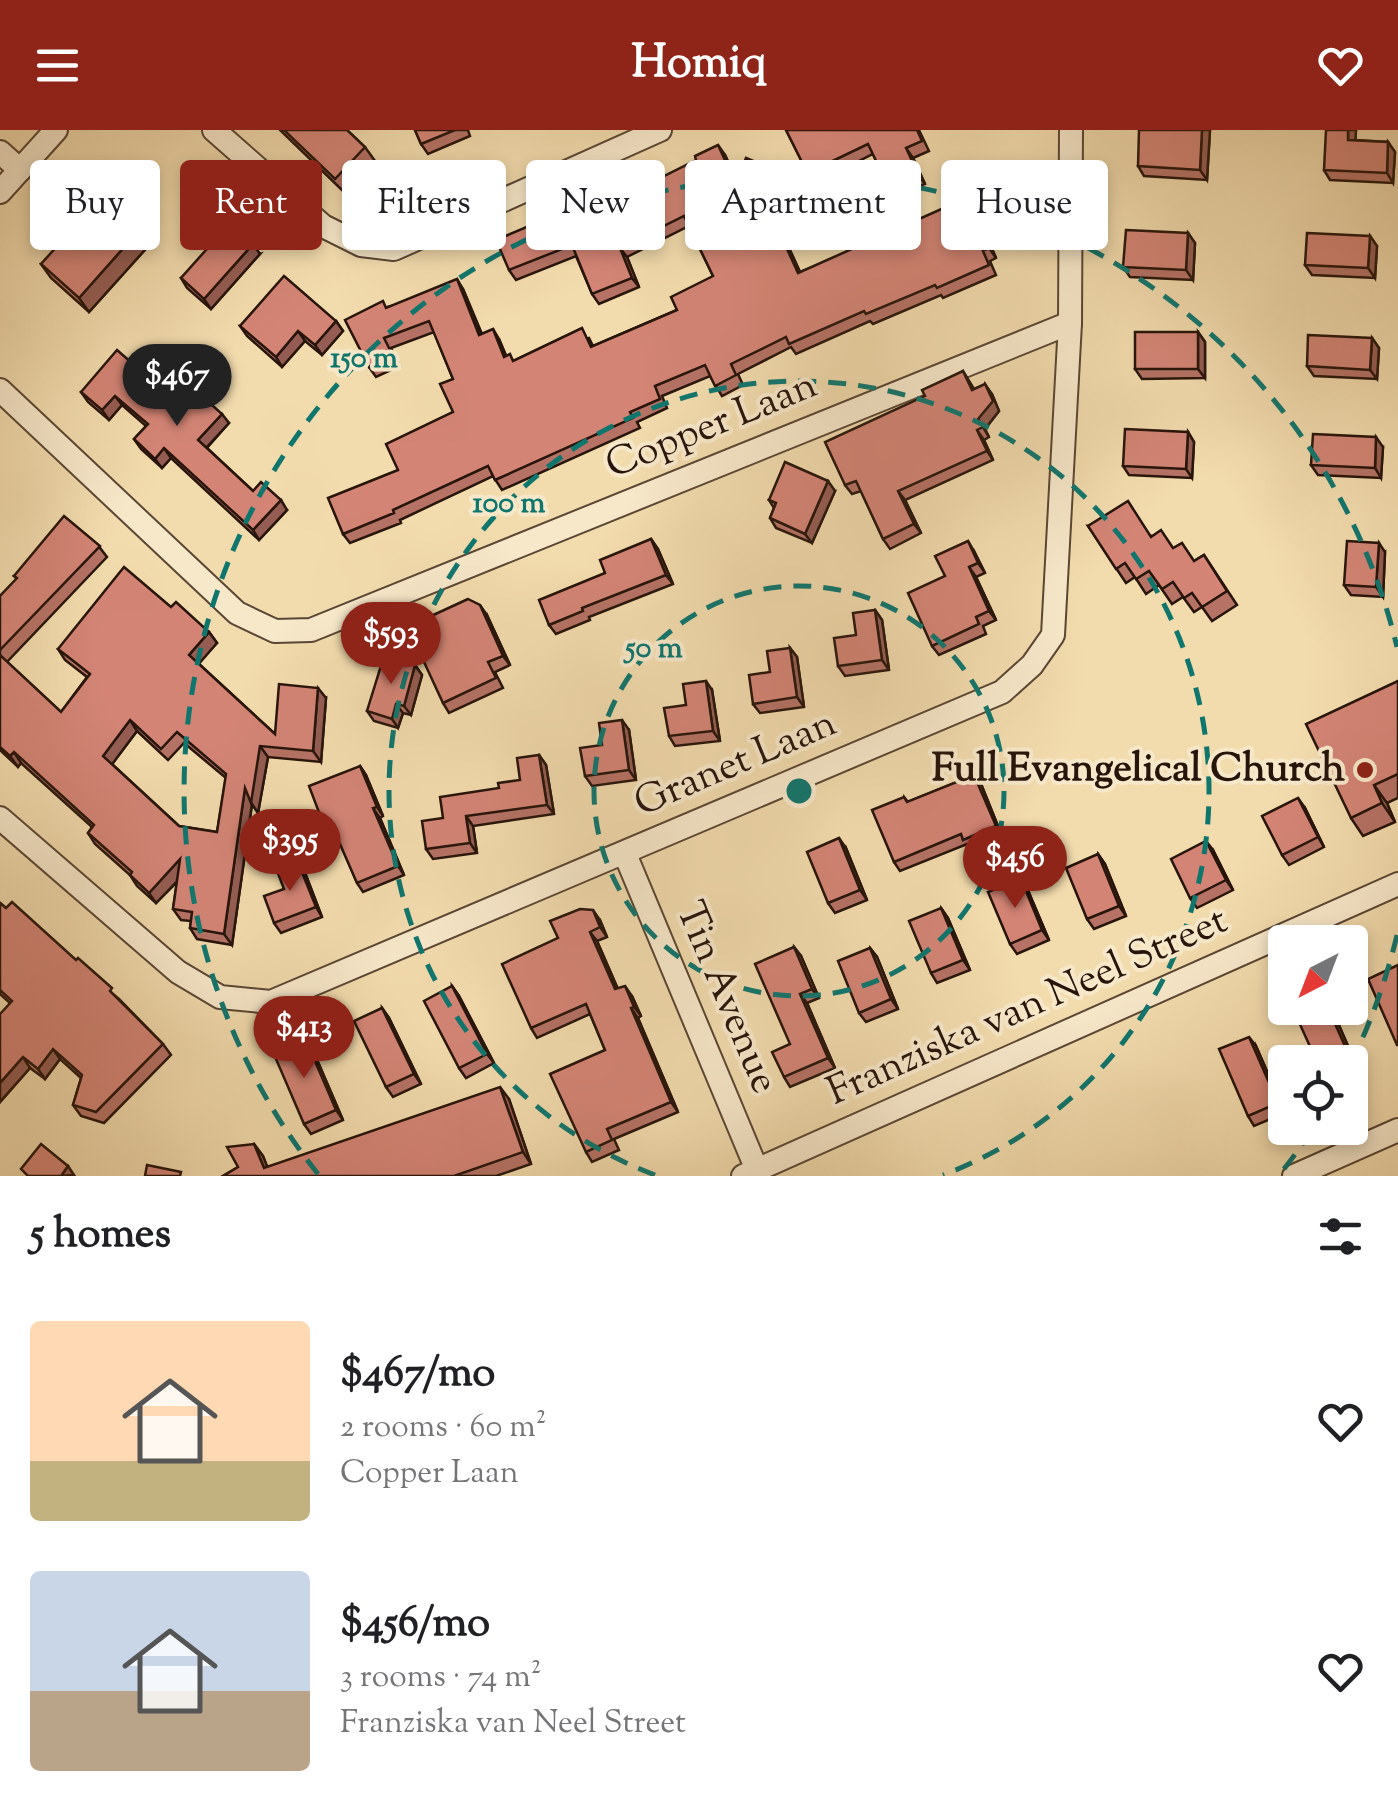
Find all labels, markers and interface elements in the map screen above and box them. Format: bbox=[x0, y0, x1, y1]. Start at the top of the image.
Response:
text: Homiq bbox=[631, 33, 767, 98]
icon: menu bbox=[30, 38, 85, 93]
icon: heart bbox=[1313, 38, 1368, 93]
chip: Buy bbox=[30, 160, 160, 250]
chip: Rent bbox=[180, 160, 322, 250]
chip: Filters bbox=[342, 160, 506, 250]
chip: New bbox=[526, 160, 665, 250]
chip: Apartment bbox=[685, 160, 921, 250]
chip: House bbox=[941, 160, 1108, 250]
text: 150 m bbox=[330, 338, 398, 381]
pin: $467 bbox=[118, 344, 236, 429]
text: $467 bbox=[145, 353, 209, 399]
street label: Copper Laan bbox=[598, 359, 826, 495]
text: 100 m bbox=[473, 483, 546, 526]
pin: $593 bbox=[332, 602, 450, 687]
text: $593 bbox=[363, 611, 419, 657]
text: 50 m bbox=[623, 628, 683, 671]
street label: Granet Laan bbox=[626, 697, 846, 833]
place label: Full Evangelical Church bbox=[932, 742, 1346, 799]
marker: Full Evangelical Church bbox=[1354, 759, 1376, 781]
centre of rings bbox=[781, 773, 817, 809]
pin: $395 bbox=[231, 809, 349, 894]
text: $395 bbox=[262, 818, 318, 864]
pin: $456 bbox=[956, 826, 1074, 911]
text: $456 bbox=[985, 835, 1045, 881]
street label: Tin Avenue bbox=[659, 893, 791, 1103]
street label: Franziska van Neel Street bbox=[819, 894, 1237, 1122]
north arrow bbox=[1268, 925, 1368, 1025]
map controls bbox=[1268, 925, 1368, 1145]
pin: $413 bbox=[245, 996, 363, 1081]
text: $413 bbox=[276, 1005, 333, 1051]
button: locate bbox=[1268, 1045, 1368, 1145]
text: 5 homes bbox=[30, 1206, 171, 1266]
icon: filters bbox=[1313, 1209, 1368, 1264]
text: $467/mo bbox=[340, 1345, 495, 1405]
icon: home bbox=[110, 1361, 230, 1481]
icon: heart bbox=[1313, 1394, 1368, 1449]
text: 2 rooms · 60 m² bbox=[340, 1405, 546, 1451]
text: Copper Laan bbox=[340, 1451, 519, 1497]
text: $456/mo bbox=[340, 1595, 490, 1655]
icon: home bbox=[110, 1611, 230, 1731]
icon: heart bbox=[1313, 1644, 1368, 1699]
text: 3 rooms · 74 m² bbox=[340, 1655, 542, 1701]
text: Franziska van Neel Street bbox=[340, 1701, 686, 1747]

